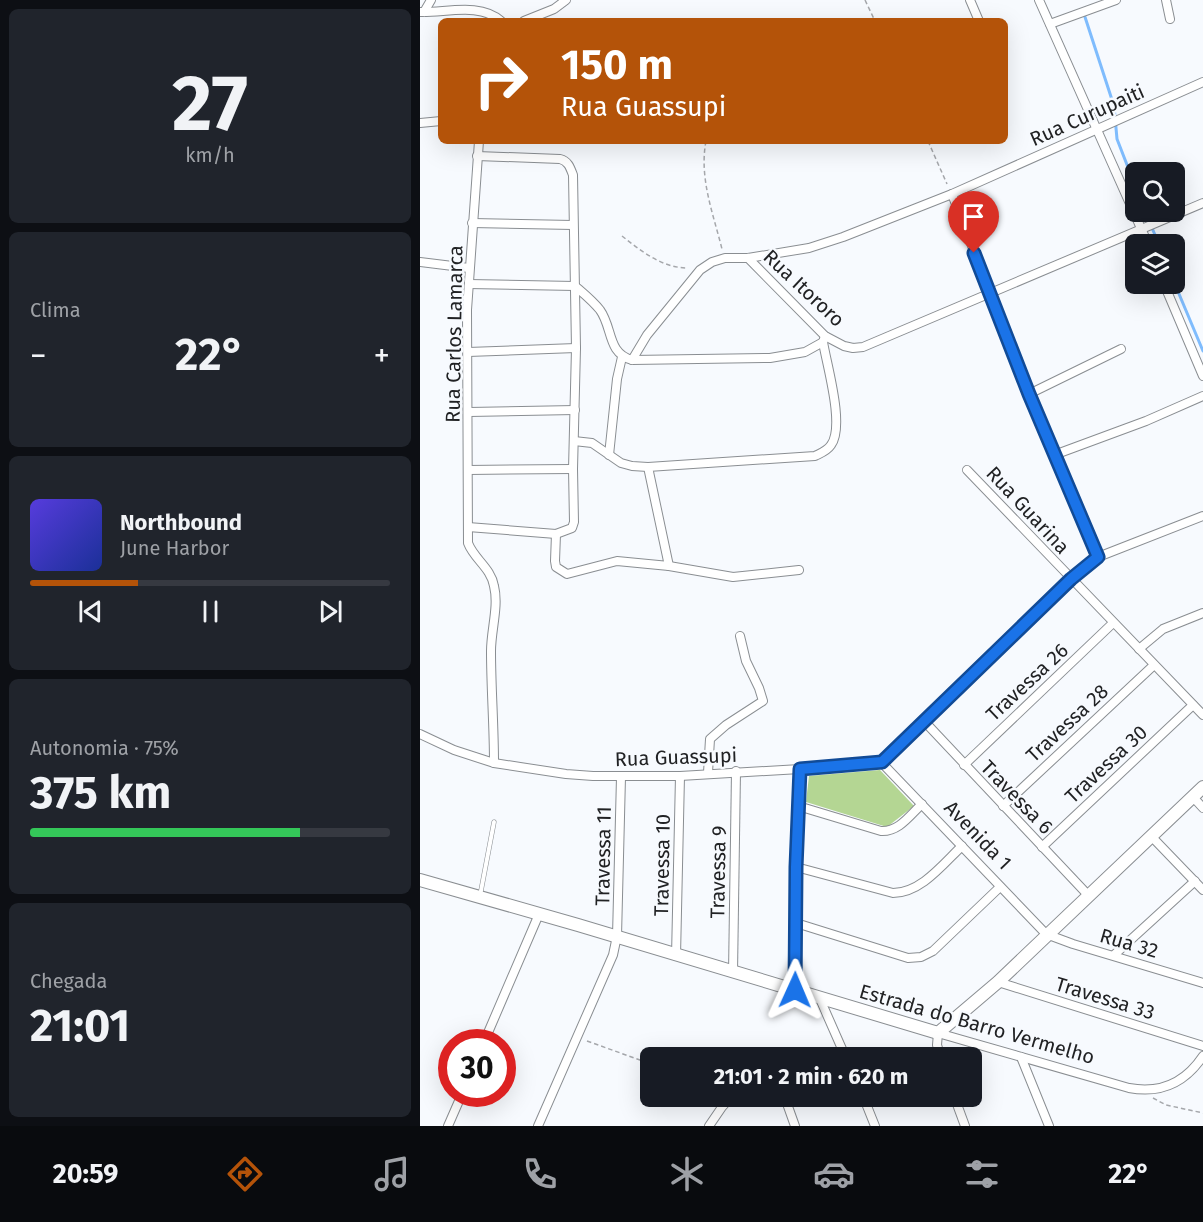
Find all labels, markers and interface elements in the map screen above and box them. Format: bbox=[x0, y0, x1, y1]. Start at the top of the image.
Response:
text: 150 m bbox=[561, 40, 673, 90]
icon: right bbox=[462, 42, 540, 120]
text: 27 bbox=[172, 57, 248, 151]
street label: Rua Curupaiti bbox=[1026, 79, 1148, 151]
text: Rua Guassupi bbox=[561, 91, 726, 123]
text: km/h bbox=[185, 143, 235, 167]
map controls bbox=[1125, 162, 1185, 294]
button: search bbox=[1125, 162, 1185, 222]
pin bbox=[948, 191, 999, 253]
icon: arrive bbox=[957, 200, 990, 233]
button: layers bbox=[1125, 234, 1185, 294]
street label: Rua Itororo bbox=[759, 244, 849, 332]
street label: Rua Carlos Lamarca bbox=[440, 245, 468, 423]
text: Clima bbox=[30, 298, 81, 322]
text: 22° bbox=[175, 328, 245, 382]
text: − bbox=[30, 336, 47, 376]
text: + bbox=[374, 336, 390, 376]
street label: Rua Guarina bbox=[981, 461, 1075, 559]
text: Northbound bbox=[120, 509, 242, 536]
text: June Harbor bbox=[120, 536, 229, 560]
icon: previous bbox=[74, 595, 107, 628]
icon: pause bbox=[194, 595, 227, 628]
icon: next bbox=[314, 595, 347, 628]
street label: Travessa 26 bbox=[981, 638, 1073, 726]
street label: Travessa 28 bbox=[1021, 679, 1113, 767]
street label: Travessa 30 bbox=[1060, 720, 1152, 808]
text: Autonomia · 75% bbox=[30, 736, 179, 760]
street label: Rua Guassupi bbox=[614, 743, 738, 771]
street label: Travessa 6 bbox=[976, 755, 1058, 839]
text: 375 km bbox=[30, 766, 171, 820]
street label: Avenida 1 bbox=[939, 796, 1017, 874]
street label: Travessa 11 bbox=[590, 806, 616, 906]
street label: Travessa 10 bbox=[649, 814, 675, 916]
street label: Travessa 9 bbox=[705, 825, 731, 919]
street label: Rua 32 bbox=[1097, 923, 1161, 963]
position arrow bbox=[763, 958, 827, 1022]
text: Chegada bbox=[30, 969, 107, 993]
street label: Travessa 33 bbox=[1053, 972, 1157, 1024]
street label: Estrada do Barro Vermelho bbox=[857, 979, 1097, 1069]
text: 21:01 bbox=[30, 999, 130, 1053]
speed limit sign: 30 bbox=[438, 1029, 516, 1107]
text: 21:01 · 2 min · 620 m bbox=[714, 1063, 908, 1090]
icon: directions bbox=[224, 1153, 266, 1195]
icon: music bbox=[371, 1153, 413, 1195]
icon: phone bbox=[519, 1153, 561, 1195]
icon: climate bbox=[666, 1153, 708, 1195]
icon: car bbox=[813, 1153, 855, 1195]
icon: filters bbox=[961, 1153, 1003, 1195]
text: 20:59 bbox=[53, 1158, 118, 1190]
text: 22° bbox=[1108, 1158, 1150, 1190]

